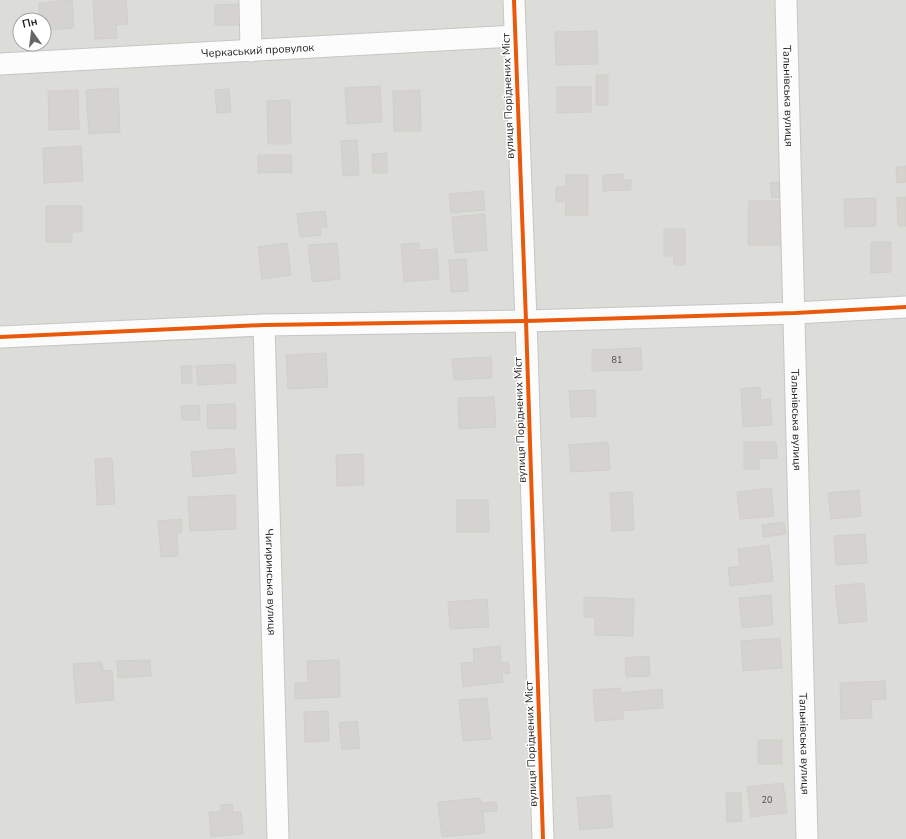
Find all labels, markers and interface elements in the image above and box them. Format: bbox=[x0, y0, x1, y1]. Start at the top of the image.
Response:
north arrow bbox=[12, 12, 52, 52]
text: Пн bbox=[21, 14, 39, 32]
street label: вулиця Поріднених Міст bbox=[498, 33, 518, 159]
street label: Черкаський провулок bbox=[201, 39, 315, 61]
street label: Тальнівська вулиця bbox=[780, 45, 797, 147]
house number: 81 bbox=[612, 354, 622, 366]
street label: вулиця Поріднених Міст bbox=[510, 357, 530, 483]
street label: Тальнівська вулиця bbox=[788, 369, 805, 471]
street label: Чигиринська вулиця bbox=[262, 528, 280, 636]
street label: вулиця Поріднених Міст bbox=[521, 681, 541, 807]
street label: Тальнівська вулиця bbox=[796, 693, 813, 795]
house number: 20 bbox=[762, 794, 772, 806]

